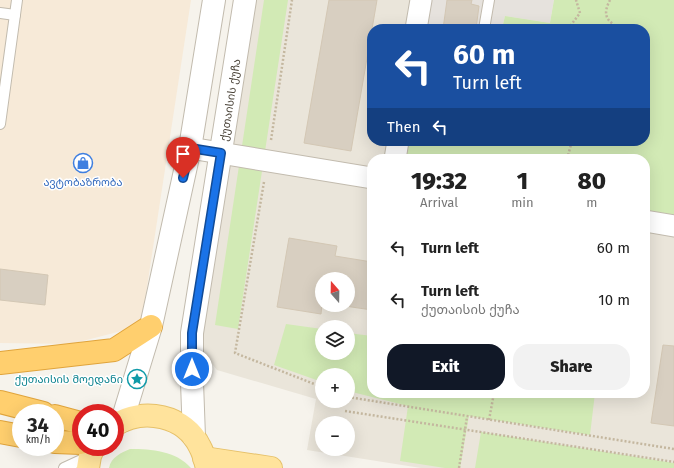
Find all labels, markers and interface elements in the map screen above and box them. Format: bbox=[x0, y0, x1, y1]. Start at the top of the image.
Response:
text: 60 m bbox=[453, 38, 515, 71]
icon: left bbox=[387, 40, 439, 92]
street label: ქუთაისის ქუჩა bbox=[218, 58, 243, 142]
text: Turn left bbox=[453, 72, 522, 94]
icon: left bbox=[429, 116, 451, 138]
text: Then bbox=[387, 118, 421, 136]
pin bbox=[166, 137, 200, 178]
icon: arrive bbox=[172, 143, 194, 165]
shop icon: ავტობაზრობა bbox=[72, 152, 94, 174]
text: 19:32 bbox=[411, 167, 467, 195]
text: 1 bbox=[517, 167, 528, 195]
text: 80 bbox=[578, 167, 606, 195]
place label: ავტობაზრობა bbox=[43, 176, 123, 189]
text: Arrival bbox=[420, 195, 458, 210]
text: min bbox=[511, 195, 534, 210]
text: m bbox=[586, 195, 597, 210]
icon: left bbox=[387, 237, 409, 259]
text: Turn left bbox=[421, 239, 479, 257]
text: 60 m bbox=[597, 239, 630, 257]
north arrow bbox=[315, 272, 355, 312]
map controls bbox=[315, 272, 355, 456]
text: Turn left bbox=[421, 282, 479, 300]
icon: left bbox=[387, 289, 409, 311]
text: 10 m bbox=[598, 291, 630, 309]
text: ქუთაისის ქუჩა bbox=[421, 302, 520, 317]
button: layers bbox=[315, 320, 355, 360]
button: Exit bbox=[387, 344, 505, 390]
button: Share bbox=[513, 344, 630, 390]
position arrow bbox=[171, 348, 213, 390]
place icon: ქუთაისის მოედანი bbox=[126, 368, 148, 390]
button: + bbox=[315, 368, 355, 408]
place label: ქუთაისის მოედანი bbox=[15, 373, 123, 386]
speed limit sign: 40 bbox=[72, 404, 124, 456]
text: 34 bbox=[27, 413, 49, 437]
button: − bbox=[315, 416, 355, 456]
text: km/h bbox=[26, 434, 50, 446]

